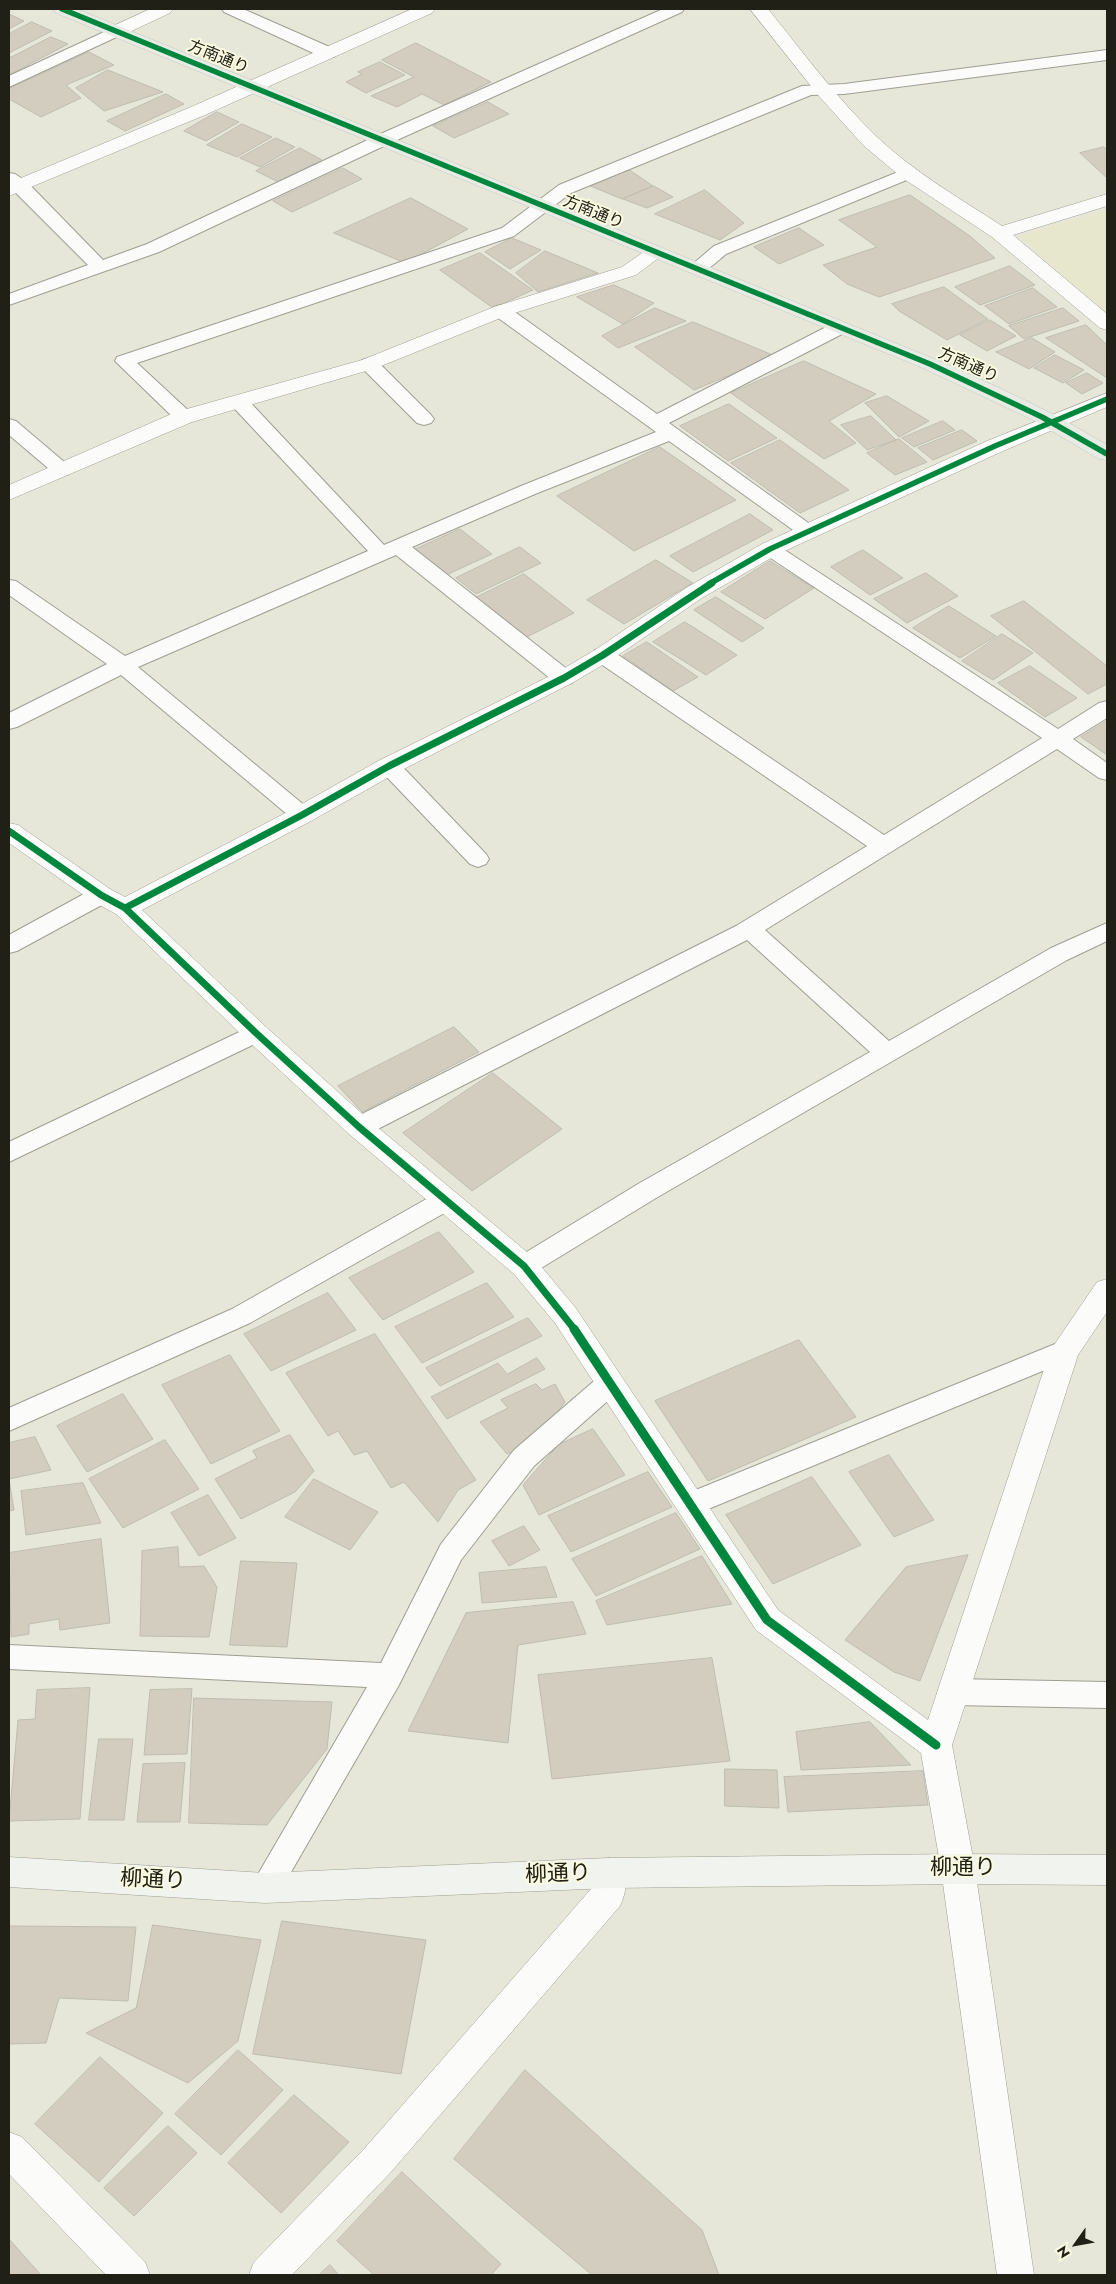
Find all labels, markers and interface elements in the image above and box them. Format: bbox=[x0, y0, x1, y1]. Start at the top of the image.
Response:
street label: 方南通り bbox=[185, 37, 251, 79]
street label: 方南通り bbox=[560, 192, 626, 234]
street label: 方南通り bbox=[935, 344, 1001, 388]
street label: 柳通り bbox=[930, 1856, 996, 1882]
street label: 柳通り bbox=[525, 1861, 591, 1889]
street label: 柳通り bbox=[119, 1866, 187, 1896]
north arrow bbox=[1051, 2219, 1101, 2269]
text: N bbox=[1052, 2242, 1075, 2262]

